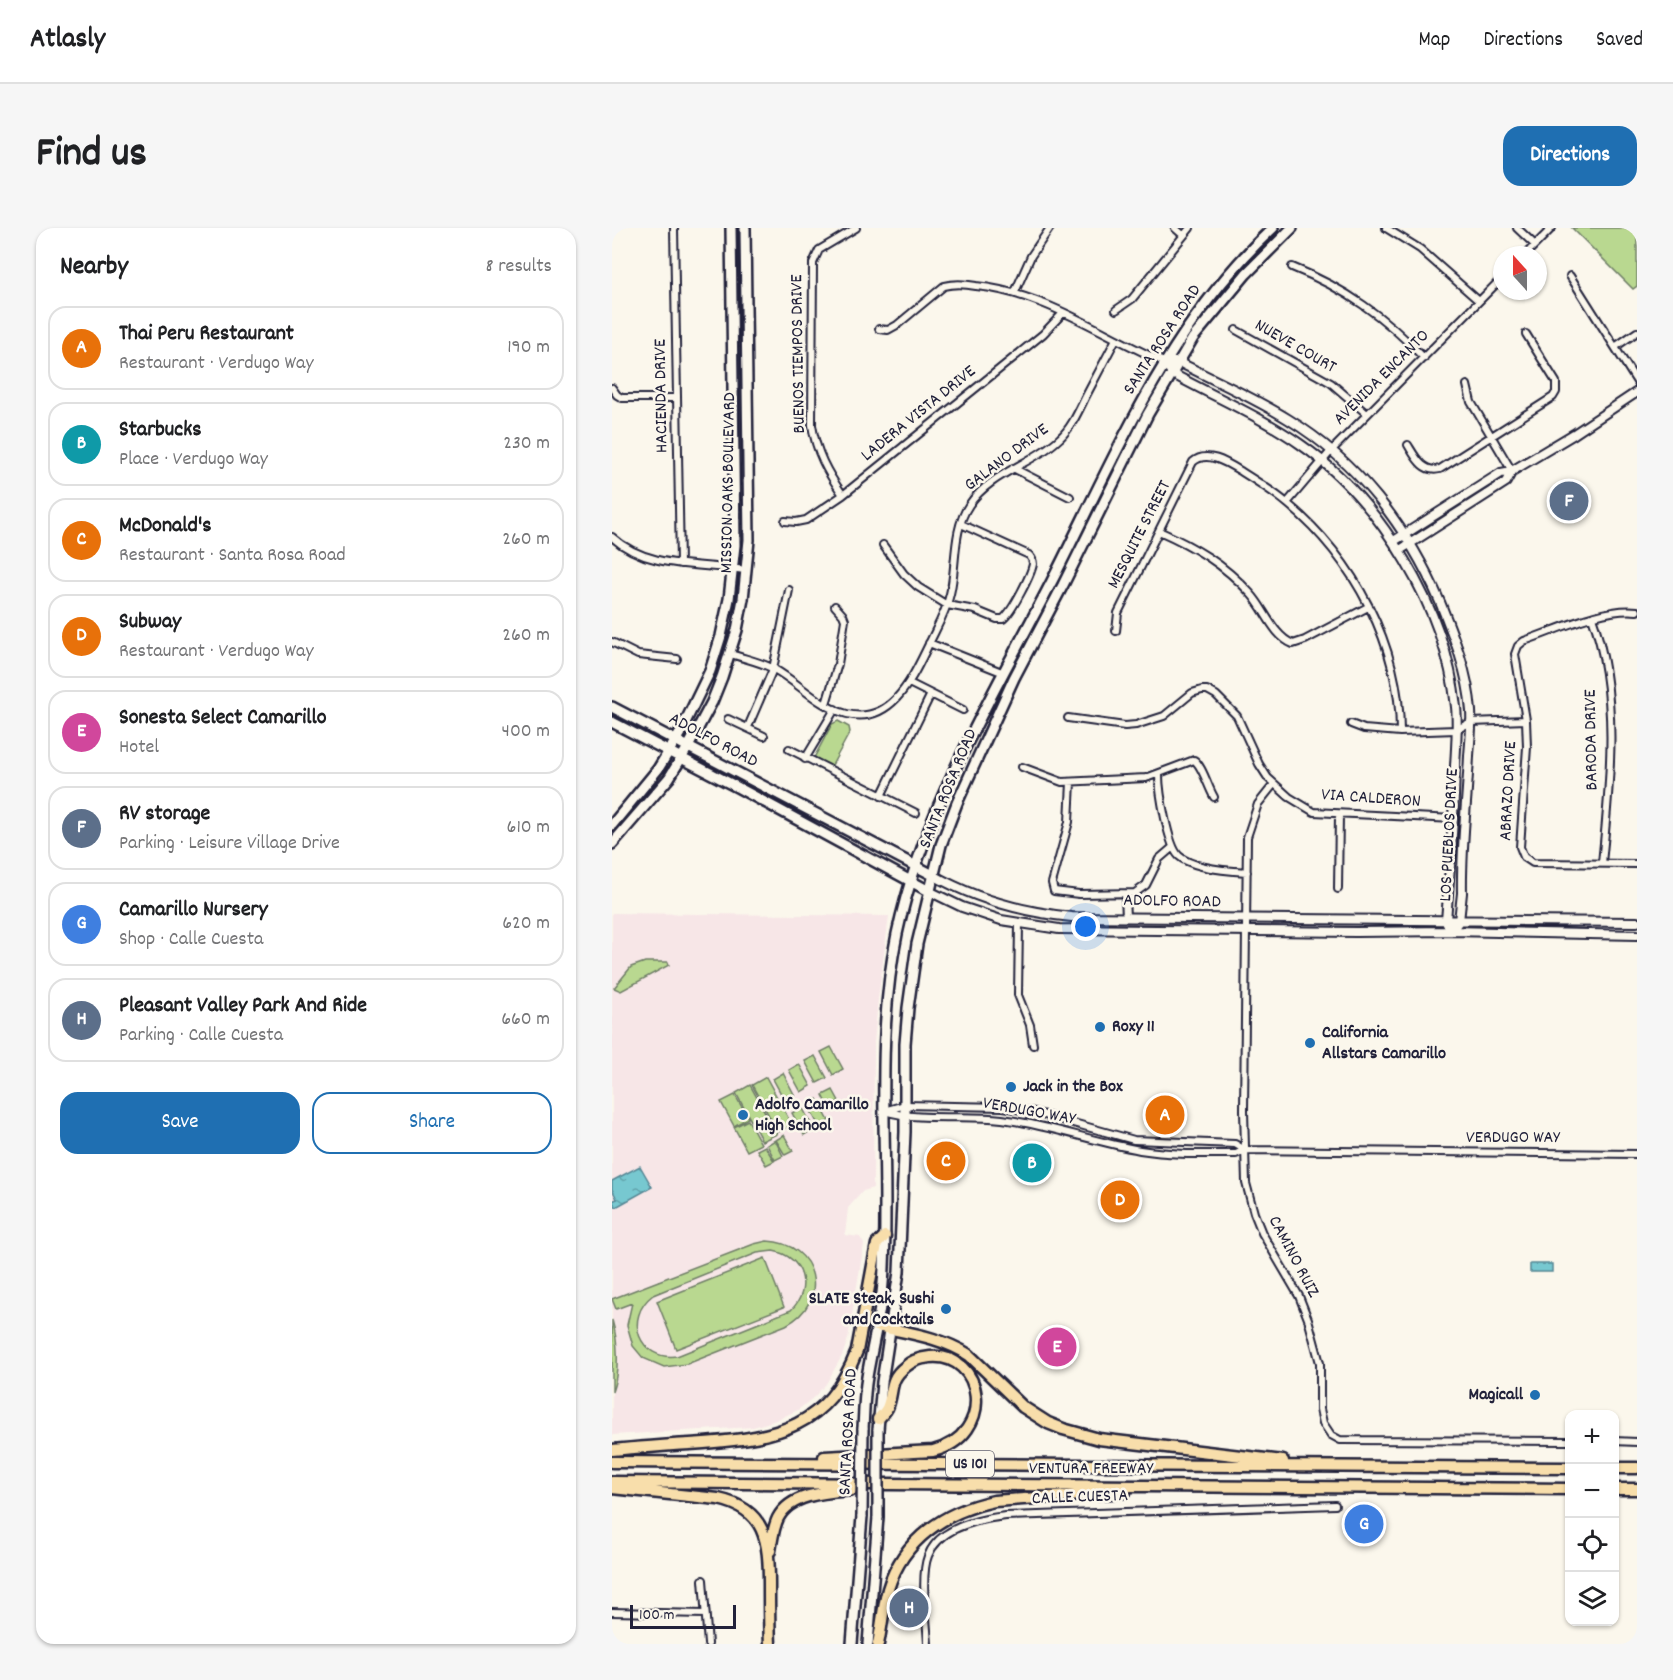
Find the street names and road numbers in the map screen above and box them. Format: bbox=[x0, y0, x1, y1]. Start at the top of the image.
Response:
street label: BUENOS TIEMPOS DRIVE bbox=[785, 274, 813, 434]
street label: SANTA ROSA ROAD bbox=[1118, 280, 1208, 400]
street label: NUEVE COURT bbox=[1250, 314, 1340, 380]
street label: AVENIDA ENCANTO bbox=[1328, 324, 1436, 432]
street label: HACIENDA DRIVE bbox=[649, 339, 675, 453]
street label: LADERA VISTA DRIVE bbox=[856, 360, 982, 468]
street label: MISSION OAKS BOULEVARD bbox=[715, 392, 743, 574]
street label: GALANO DRIVE bbox=[960, 418, 1054, 498]
street label: MESQUITE STREET bbox=[1102, 477, 1178, 593]
street label: BARODA DRIVE bbox=[1579, 689, 1605, 791]
street label: ADOLFO ROAD bbox=[664, 707, 762, 775]
street label: SANTA ROSA ROAD bbox=[914, 725, 984, 853]
street label: ABRAZO DRIVE bbox=[1494, 741, 1524, 841]
street label: LOS PUEBLOS DRIVE bbox=[1434, 768, 1466, 902]
street label: VIA CALDERON bbox=[1320, 783, 1422, 815]
street label: ADOLFO ROAD bbox=[1123, 889, 1221, 915]
street label: VERDUGO WAY bbox=[981, 1092, 1079, 1133]
street label: VERDUGO WAY bbox=[1466, 1126, 1561, 1151]
street label: CAMINO RUIZ bbox=[1261, 1212, 1325, 1302]
street label: SANTA ROSA ROAD bbox=[833, 1368, 865, 1496]
road number: US 101 bbox=[946, 1451, 994, 1477]
street label: VENTURA FREEWAY bbox=[1029, 1457, 1155, 1482]
street label: CALLE CUESTA bbox=[1031, 1484, 1129, 1512]

